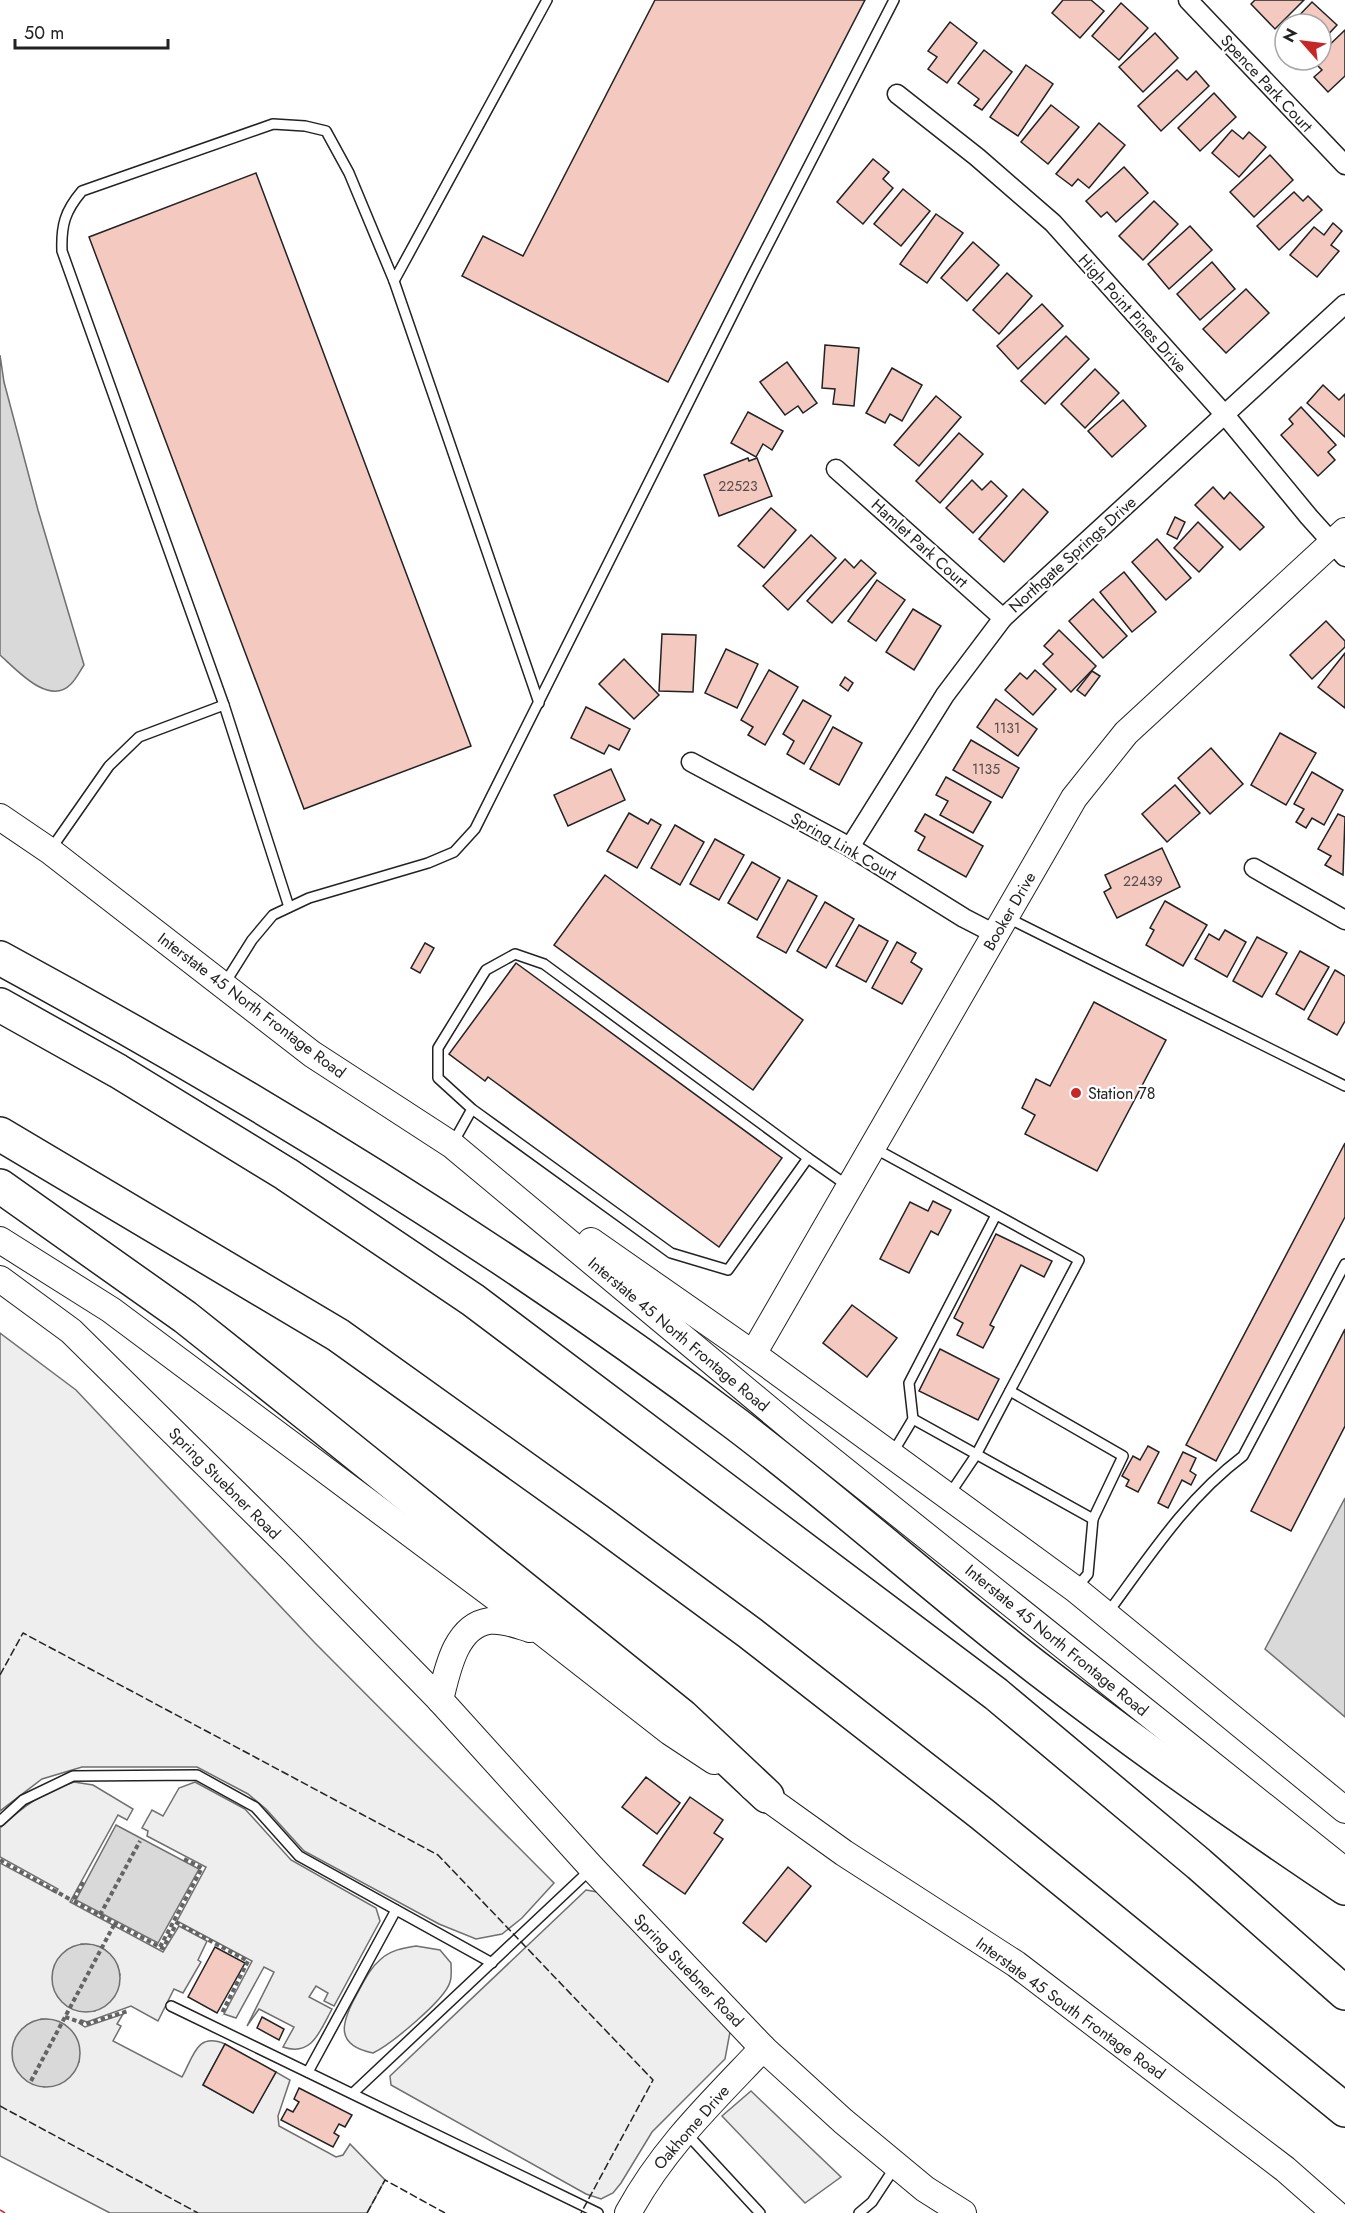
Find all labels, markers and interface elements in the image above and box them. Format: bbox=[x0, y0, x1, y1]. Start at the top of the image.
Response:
scale bar bbox=[15, 12, 168, 50]
north arrow bbox=[1273, 12, 1333, 72]
text: 50 m bbox=[24, 20, 64, 46]
text: N bbox=[1277, 24, 1303, 46]
street label: Spence Park Court bbox=[1215, 29, 1318, 137]
street label: High Point Pines Drive bbox=[1073, 249, 1192, 378]
house number: 22523 bbox=[718, 476, 758, 496]
street label: Northgate Springs Drive bbox=[1004, 491, 1141, 618]
street label: Hamlet Park Court bbox=[866, 494, 973, 593]
house number: 1131 bbox=[994, 718, 1020, 738]
house number: 1135 bbox=[972, 759, 1000, 779]
street label: Spring Link Court bbox=[787, 807, 901, 886]
street label: Booker Drive bbox=[978, 868, 1041, 955]
house number: 22439 bbox=[1123, 871, 1163, 891]
street label: Interstate 45 North Frontage Road bbox=[153, 927, 350, 1084]
place label: Station 78 bbox=[1088, 1082, 1155, 1105]
marker: Station 78 bbox=[1069, 1086, 1083, 1100]
street label: Interstate 45 North Frontage Road bbox=[583, 1252, 774, 1417]
street label: Spring Stuebner Road bbox=[164, 1422, 286, 1544]
street label: Interstate 45 North Frontage Road bbox=[960, 1559, 1153, 1722]
street label: Spring Stuebner Road bbox=[628, 1909, 749, 2032]
street label: Interstate 45 South Frontage Road bbox=[971, 1932, 1170, 2085]
street label: Oakhome Drive bbox=[648, 2080, 735, 2175]

